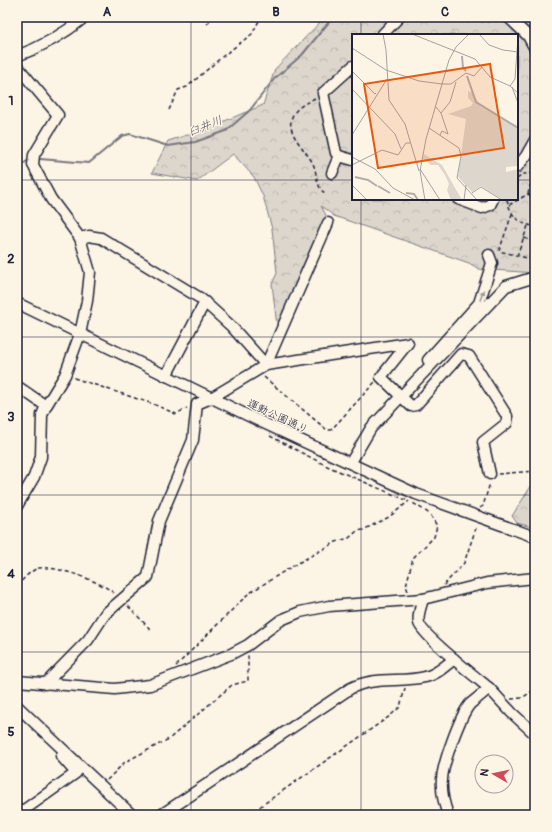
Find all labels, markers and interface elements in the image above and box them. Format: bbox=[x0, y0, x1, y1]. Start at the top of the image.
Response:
text: A bbox=[103, 4, 112, 20]
text: B bbox=[272, 4, 280, 20]
text: C bbox=[441, 4, 449, 20]
inset map bbox=[352, 34, 518, 200]
text: 1 bbox=[8, 93, 14, 109]
water label: 臼井川 bbox=[186, 113, 225, 140]
text: 2 bbox=[7, 251, 15, 267]
one-way arrow bbox=[479, 289, 485, 301]
street label: 運動公園通り bbox=[245, 397, 310, 436]
text: 3 bbox=[7, 409, 15, 425]
text: 4 bbox=[7, 566, 15, 582]
text: 5 bbox=[7, 724, 15, 740]
north arrow bbox=[474, 754, 514, 794]
text: N bbox=[478, 767, 492, 777]

